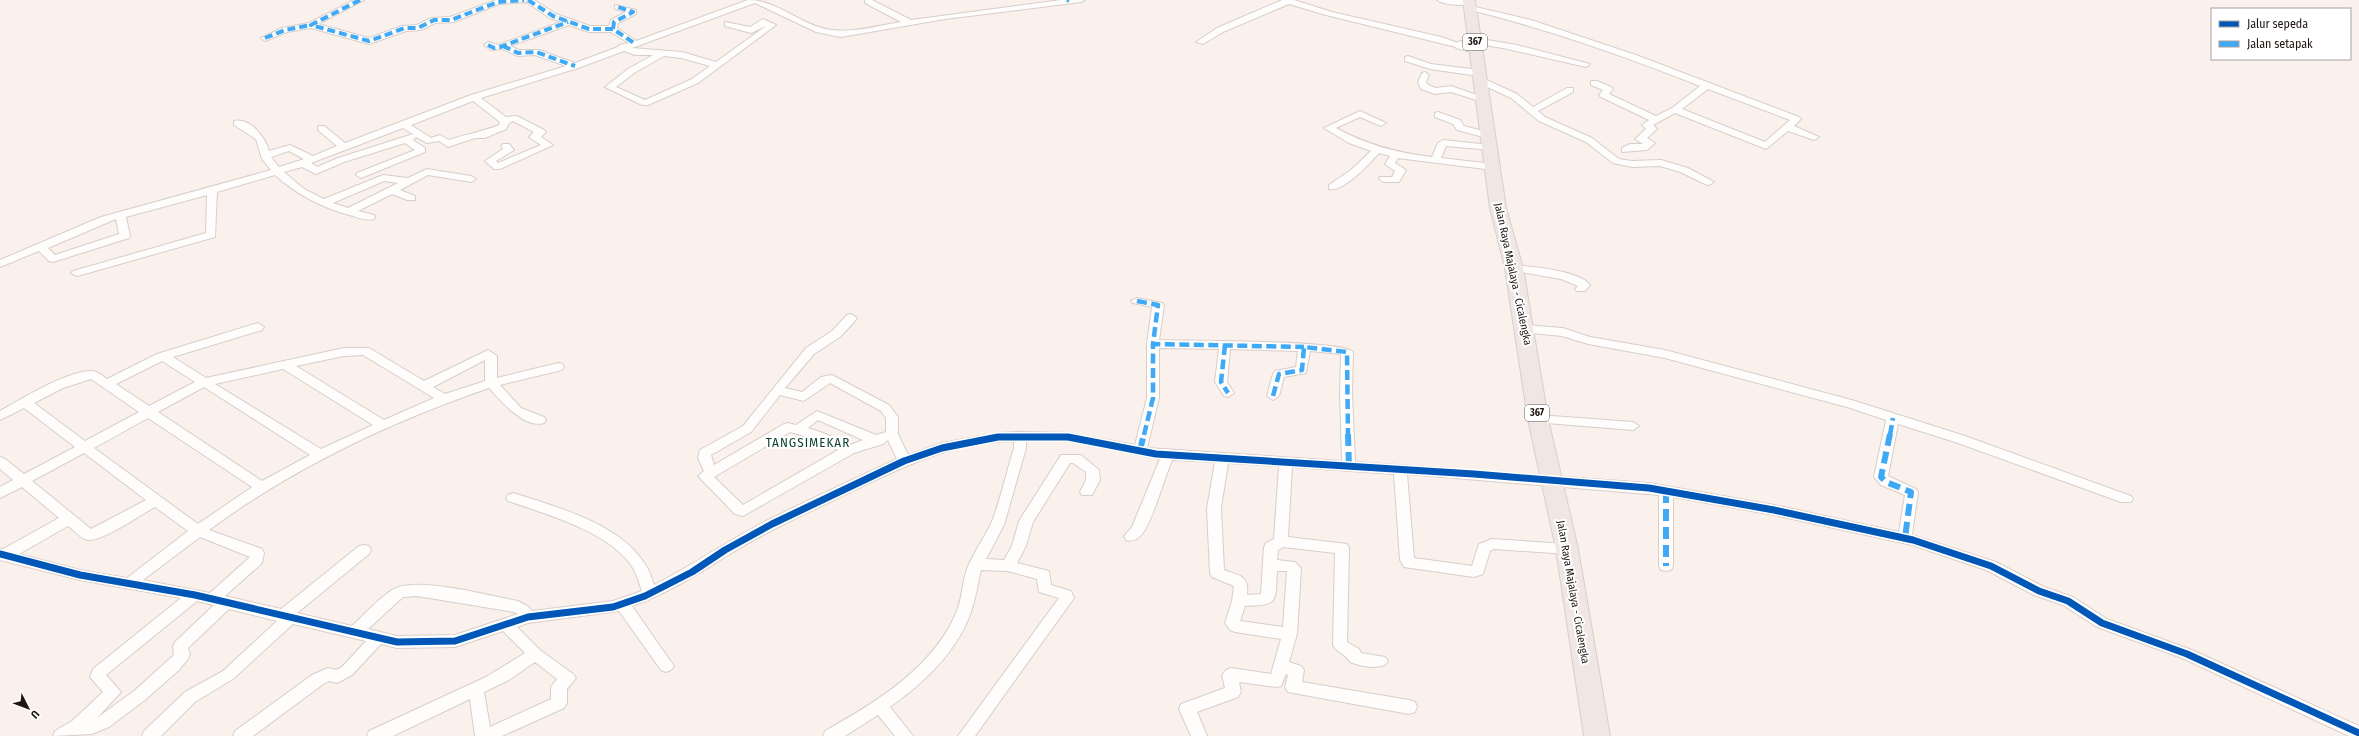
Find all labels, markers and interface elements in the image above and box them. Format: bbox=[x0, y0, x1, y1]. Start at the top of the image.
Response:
legend bbox=[2211, 8, 2351, 60]
text: Jalur sepeda bbox=[2247, 17, 2308, 31]
road number: 367 bbox=[1463, 34, 1487, 50]
text: Jalan setapak bbox=[2247, 37, 2313, 51]
street label: Jalan Raya Majalaya - Cicalengka bbox=[1492, 202, 1534, 346]
road number: 367 bbox=[1525, 405, 1549, 421]
district label: TANGSIMEKAR bbox=[766, 435, 850, 450]
street label: Jalan Raya Majalaya - Cicalengka bbox=[1554, 519, 1592, 665]
north arrow bbox=[8, 688, 48, 728]
text: U bbox=[28, 708, 42, 721]

